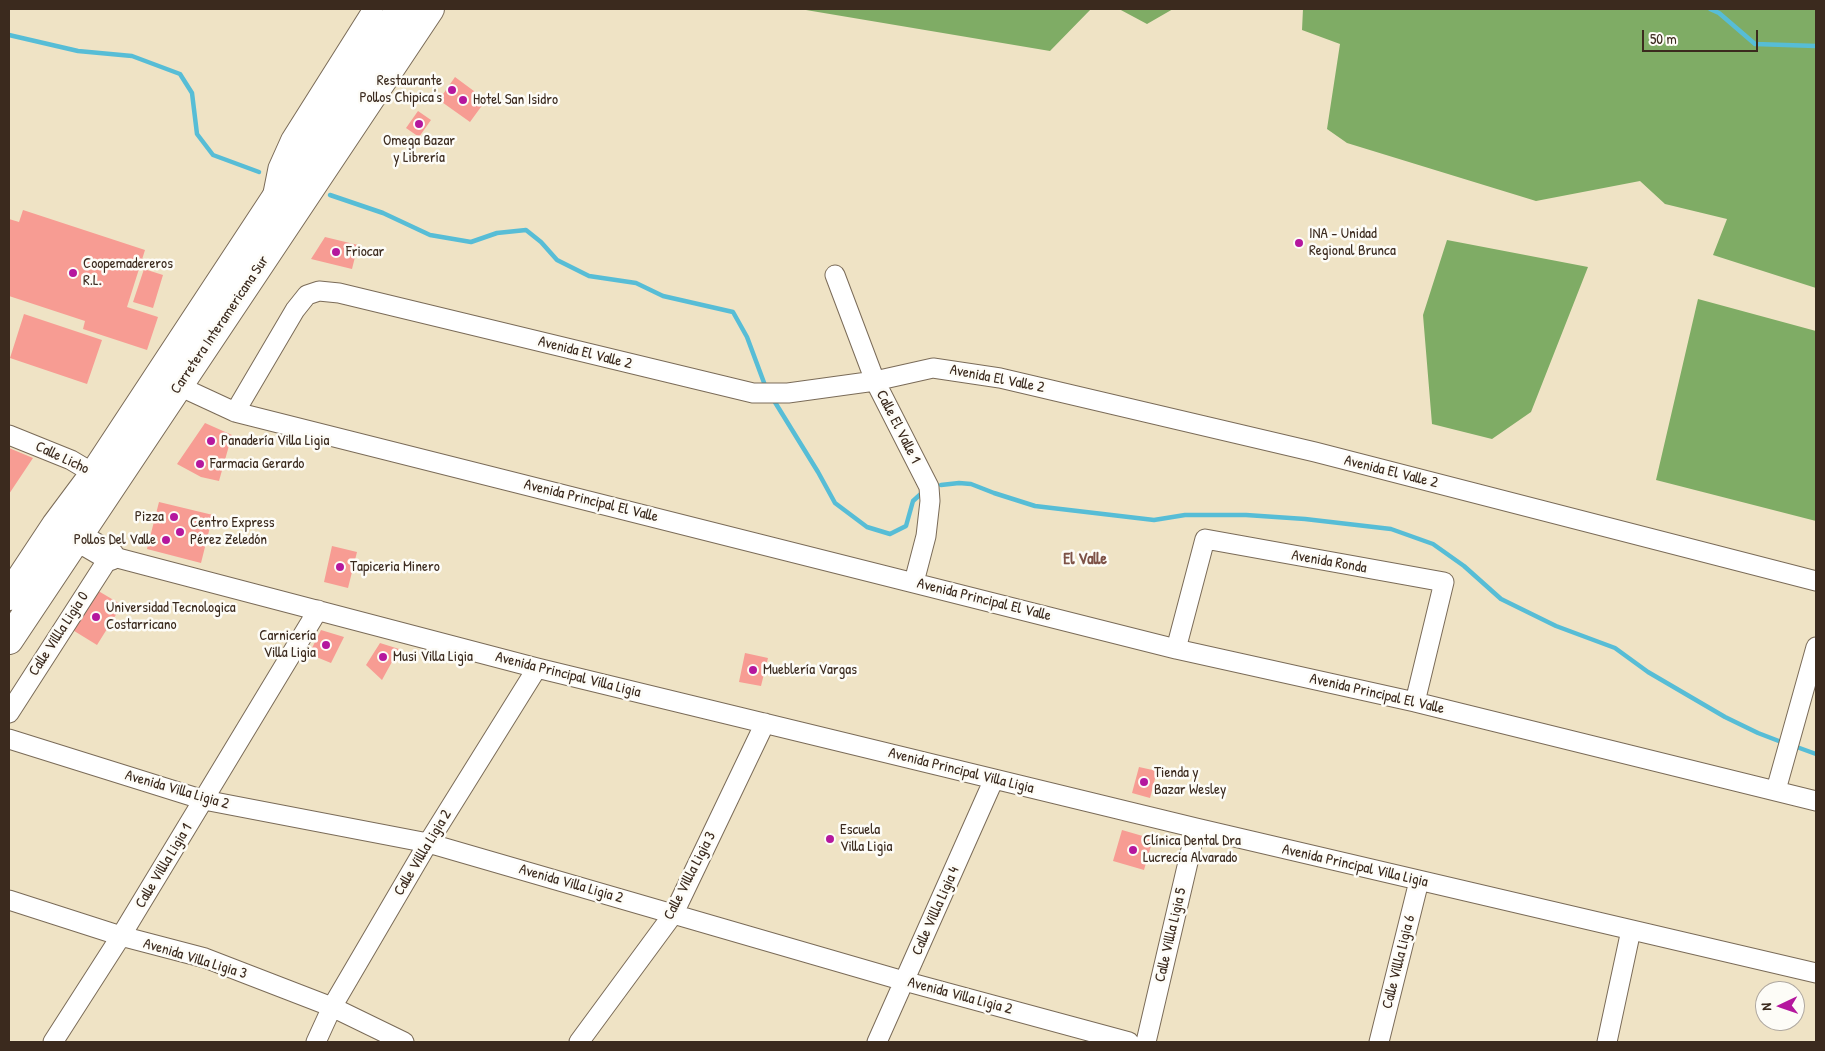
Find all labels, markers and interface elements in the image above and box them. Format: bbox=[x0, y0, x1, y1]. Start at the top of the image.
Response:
scale bar bbox=[1645, 20, 1761, 52]
text: 50 m bbox=[1650, 28, 1677, 49]
place label: Restaurante Pollos Chipica's bbox=[359, 72, 442, 107]
marker: Restaurante Pollos Chipica's bbox=[446, 84, 458, 96]
place label: Hotel San Isidro bbox=[473, 91, 558, 109]
marker: Hotel San Isidro bbox=[457, 94, 469, 106]
marker: Omega Bazar y Librería bbox=[413, 118, 425, 130]
place label: Omega Bazar y Librería bbox=[383, 132, 455, 167]
place label: INA - Unidad Regional Brunca bbox=[1309, 225, 1396, 260]
marker: INA - Unidad Regional Brunca bbox=[1293, 237, 1305, 249]
place label: Friocar bbox=[346, 243, 384, 261]
marker: Friocar bbox=[330, 246, 342, 258]
street label: Carretera Interamericana Sur bbox=[167, 253, 273, 397]
place label: Coopemadereros R.L. bbox=[83, 255, 173, 290]
marker: Coopemadereros R.L. bbox=[67, 267, 79, 279]
street label: Avenida El Valle 2 bbox=[536, 333, 634, 373]
street label: Avenida El Valle 2 bbox=[948, 361, 1046, 397]
street label: Calle El Valle 1 bbox=[872, 387, 924, 467]
place label: Panadería Villa Ligia bbox=[221, 432, 329, 450]
marker: Panadería Villa Ligia bbox=[205, 435, 217, 447]
street label: Calle Licho bbox=[32, 438, 92, 478]
street label: Avenida El Valle 2 bbox=[1342, 452, 1440, 492]
place label: Farmacia Gerardo bbox=[210, 455, 304, 473]
marker: Farmacia Gerardo bbox=[194, 458, 206, 470]
street label: Avenida Principal El Valle bbox=[522, 476, 660, 526]
place label: Pizza bbox=[135, 508, 164, 526]
marker: Pizza bbox=[168, 511, 180, 523]
place label: Centro Express Pérez Zeledón bbox=[190, 514, 274, 549]
marker: Centro Express Pérez Zeledón bbox=[174, 526, 186, 538]
place label: Pollos Del Valle bbox=[74, 531, 156, 549]
marker: Pollos Del Valle bbox=[160, 534, 172, 546]
street label: Avenida Ronda bbox=[1290, 547, 1368, 577]
district label: El Valle bbox=[1063, 550, 1107, 570]
place label: Tapiceria Minero bbox=[350, 558, 440, 576]
marker: Tapiceria Minero bbox=[334, 561, 346, 573]
street label: Avenida Principal El Valle bbox=[915, 575, 1053, 625]
street label: Calle Villla Ligia 0 bbox=[25, 589, 93, 679]
place label: Universidad Tecnologica Costarricano bbox=[106, 599, 236, 634]
marker: Universidad Tecnologica Costarricano bbox=[90, 611, 102, 623]
place label: Carnicería Villa Ligia bbox=[259, 627, 316, 662]
marker: Carnicería Villa Ligia bbox=[320, 639, 332, 651]
place label: Musi Villa Ligia bbox=[393, 648, 473, 666]
street label: Avenida Principal Villa Ligia bbox=[493, 648, 643, 702]
marker: Musi Villa Ligia bbox=[377, 651, 389, 663]
place label: Mueblería Vargas bbox=[763, 661, 857, 679]
marker: Mueblería Vargas bbox=[747, 664, 759, 676]
street label: Avenida Principal El Valle bbox=[1308, 670, 1446, 718]
street label: Avenida Principal Villa Ligia bbox=[886, 744, 1036, 798]
place label: Tienda y Bazar Wesley bbox=[1154, 764, 1226, 799]
street label: Avenida Villa Ligia 2 bbox=[123, 767, 231, 813]
marker: Tienda y Bazar Wesley bbox=[1138, 776, 1150, 788]
street label: Calle Villla Ligia 2 bbox=[390, 807, 456, 899]
street label: Calle Villla Ligia 1 bbox=[132, 821, 196, 911]
place label: Escuela Villa Ligia bbox=[840, 821, 892, 856]
street label: Calle Villla Ligia 3 bbox=[660, 829, 720, 923]
place label: Clínica Dental Dra Lucrecia Alvarado bbox=[1143, 832, 1241, 867]
marker: Escuela Villa Ligia bbox=[824, 833, 836, 845]
street label: Avenida Principal Villa Ligia bbox=[1280, 840, 1430, 892]
marker: Clínica Dental Dra Lucrecia Alvarado bbox=[1127, 844, 1139, 856]
street label: Avenida Villa Ligia 2 bbox=[517, 861, 625, 907]
street label: Calle Villla Ligia 4 bbox=[908, 864, 964, 958]
street label: Calle Villla Ligia 5 bbox=[1151, 886, 1191, 984]
street label: Calle Villla Ligia 6 bbox=[1379, 913, 1419, 1011]
street label: Avenida Villa Ligia 3 bbox=[141, 935, 249, 983]
street label: Avenida Villa Ligia 2 bbox=[906, 973, 1014, 1019]
north arrow bbox=[1755, 981, 1805, 1031]
text: N bbox=[1756, 1003, 1775, 1011]

